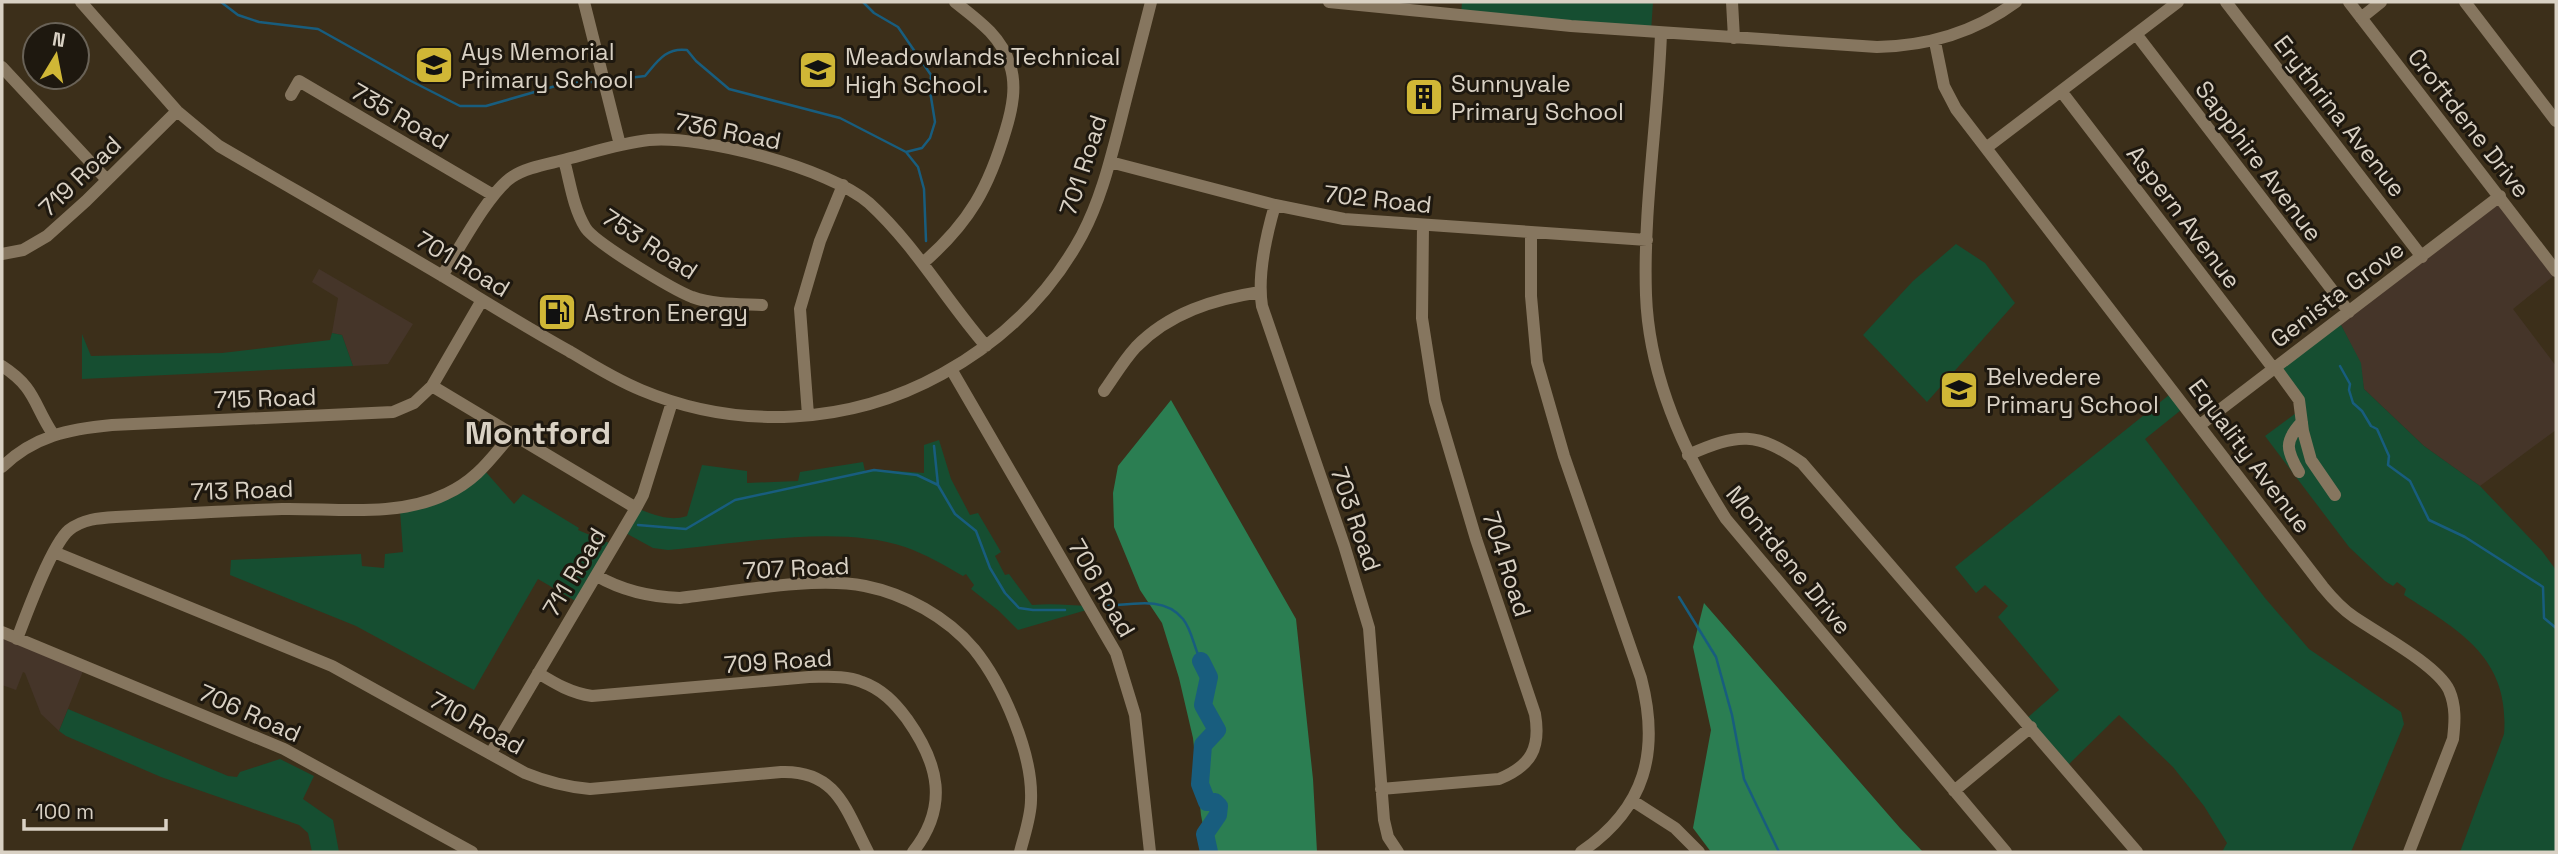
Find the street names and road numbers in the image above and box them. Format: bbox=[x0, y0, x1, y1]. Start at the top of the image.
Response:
street label: Erythrina Avenue bbox=[2267, 29, 2413, 203]
street label: Croftdene Drive bbox=[2401, 42, 2537, 204]
street label: Sapphire Avenue bbox=[2188, 74, 2330, 248]
street label: 735 Road bbox=[346, 76, 454, 156]
street label: 736 Road bbox=[672, 106, 784, 156]
street label: 701 Road bbox=[1052, 111, 1114, 219]
street label: 719 Road bbox=[32, 129, 128, 223]
street label: Aspern Avenue bbox=[2120, 139, 2248, 295]
street label: 702 Road bbox=[1323, 178, 1433, 220]
street label: 753 Road bbox=[596, 202, 704, 286]
street label: 701 Road bbox=[411, 224, 515, 304]
street label: Genista Grove bbox=[2264, 234, 2410, 354]
street label: Equality Avenue bbox=[2182, 373, 2318, 539]
street label: 715 Road bbox=[213, 381, 317, 415]
street label: 703 Road bbox=[1324, 463, 1388, 575]
street label: 713 Road bbox=[190, 473, 294, 507]
street label: Montdene Drive bbox=[1719, 479, 1859, 641]
street label: 704 Road bbox=[1475, 507, 1539, 621]
street label: 711 Road bbox=[535, 522, 613, 622]
street label: 706 Road bbox=[1061, 533, 1143, 643]
street label: 707 Road bbox=[742, 550, 850, 586]
street label: 709 Road bbox=[723, 642, 833, 680]
street label: 706 Road bbox=[194, 677, 306, 749]
street label: 710 Road bbox=[424, 684, 530, 762]

